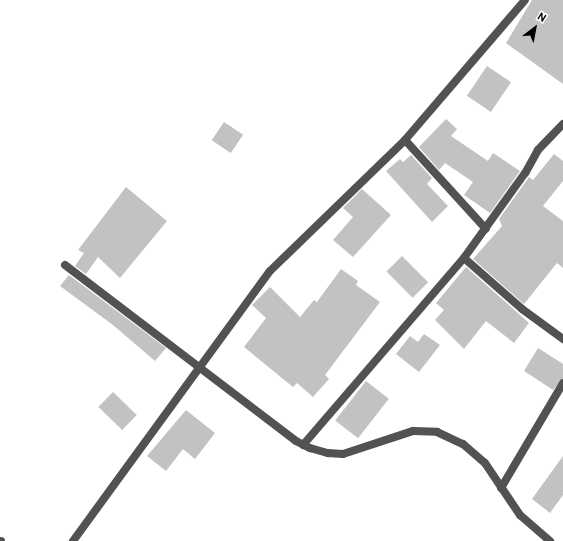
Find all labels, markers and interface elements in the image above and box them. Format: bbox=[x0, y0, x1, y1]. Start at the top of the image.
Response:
north arrow bbox=[515, 8, 555, 48]
text: N bbox=[534, 10, 548, 26]

